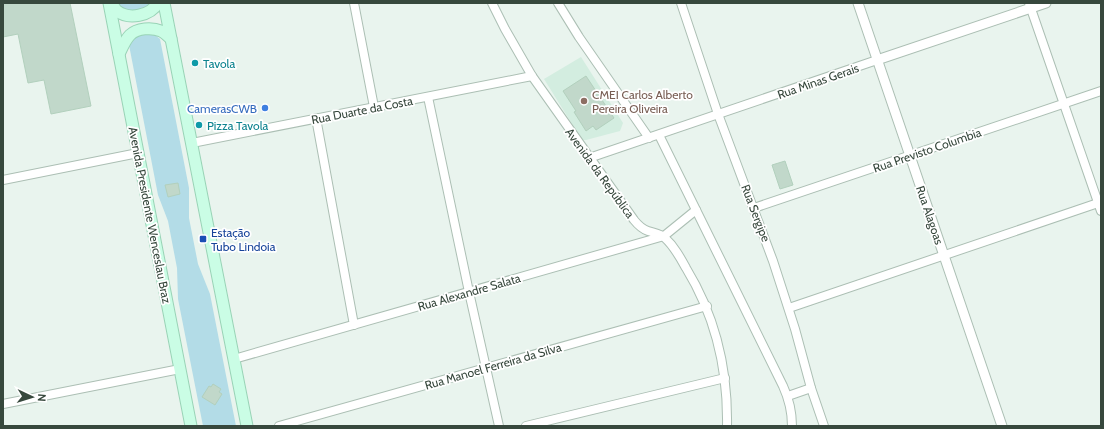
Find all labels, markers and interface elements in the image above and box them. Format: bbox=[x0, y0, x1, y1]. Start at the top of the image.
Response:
place label: Tavola bbox=[203, 56, 235, 71]
marker: Tavola bbox=[190, 58, 200, 68]
street label: Rua Minas Gerais bbox=[775, 60, 861, 102]
place label: CMEI Carlos Alberto Pereira Oliveira bbox=[592, 87, 693, 116]
street label: Rua Duarte da Costa bbox=[310, 93, 414, 127]
marker: CMEI Carlos Alberto Pereira Oliveira bbox=[579, 96, 589, 106]
place label: CamerasCWB bbox=[187, 101, 257, 116]
marker: CamerasCWB bbox=[260, 103, 270, 113]
place label: Pizza Tavola bbox=[207, 118, 269, 133]
marker: Pizza Tavola bbox=[194, 120, 204, 130]
street label: Rua Previsto Columbia bbox=[871, 124, 983, 176]
street label: Avenida Presidente Wenceslau Braz bbox=[126, 125, 175, 305]
street label: Avenida da República bbox=[562, 125, 638, 221]
street label: Rua Sergipe bbox=[738, 182, 774, 244]
street label: Rua Alagoas bbox=[913, 184, 947, 246]
place label: Estação Tubo Lindoia bbox=[211, 225, 276, 254]
marker: Estação Tubo Lindoia bbox=[198, 234, 208, 244]
street label: Rua Alexandre Salata bbox=[416, 270, 522, 314]
street label: Rua Manoel Ferreira da Silva bbox=[423, 339, 563, 393]
north arrow bbox=[12, 377, 52, 417]
text: N bbox=[35, 393, 49, 402]

